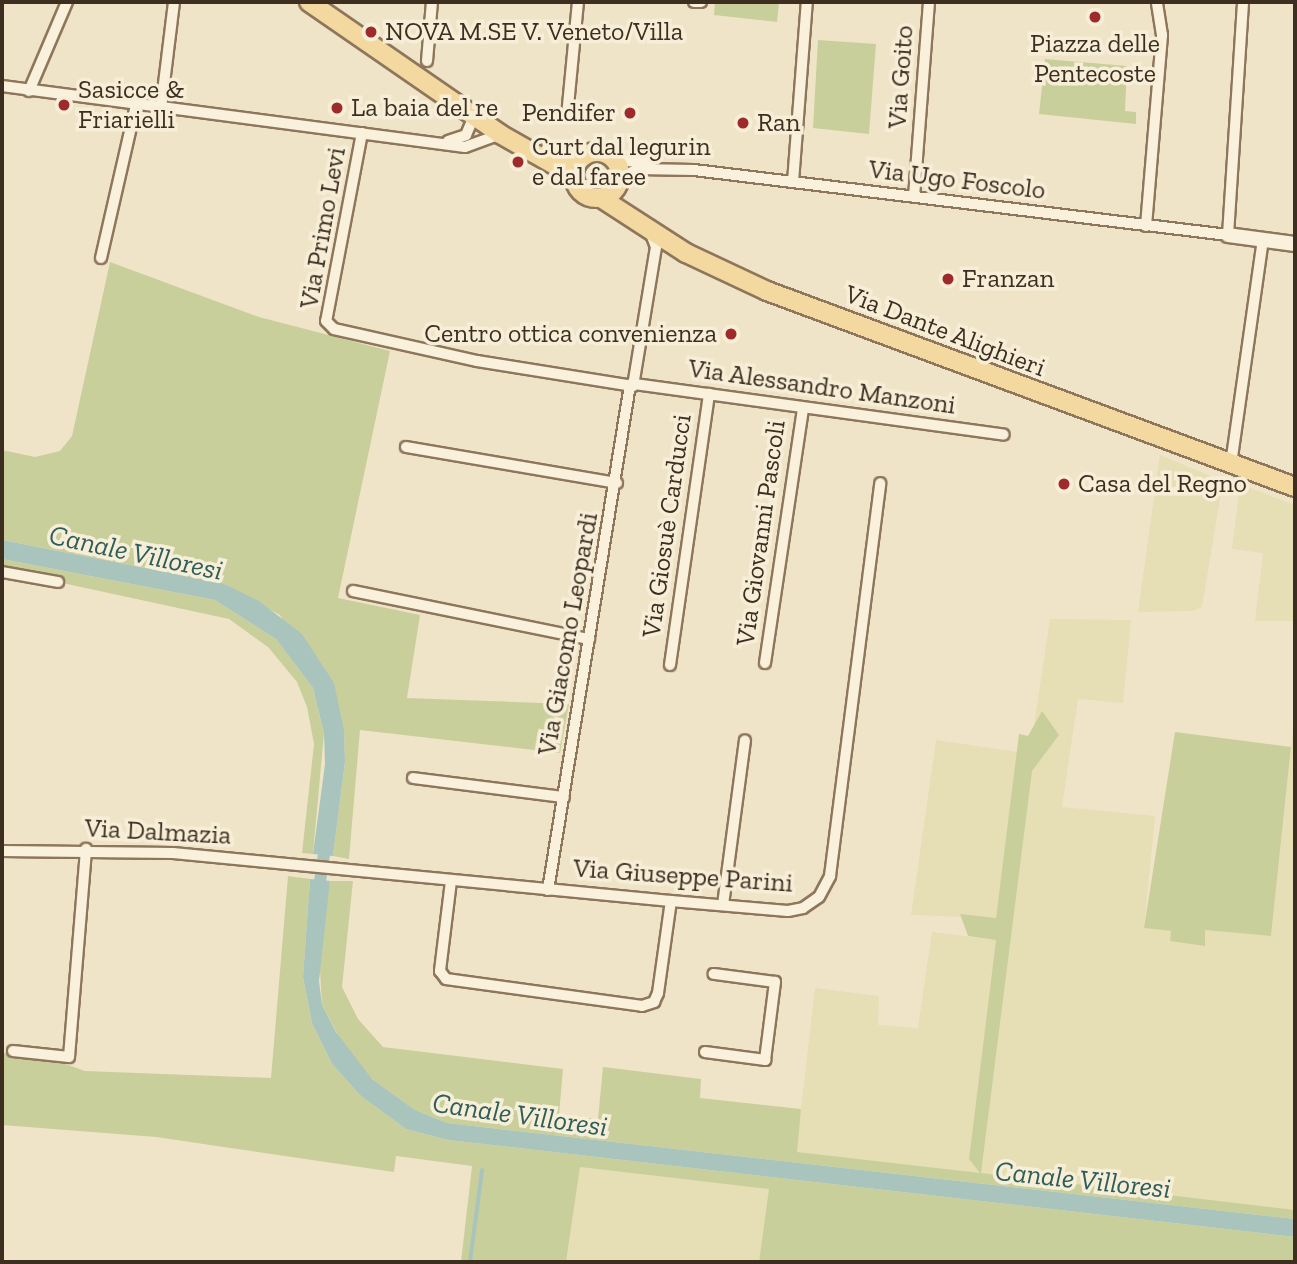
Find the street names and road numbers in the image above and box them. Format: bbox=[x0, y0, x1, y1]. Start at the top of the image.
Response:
street label: Via Goito bbox=[882, 24, 920, 130]
street label: Via Primo Levi bbox=[293, 145, 353, 311]
street label: Via Ugo Foscolo bbox=[867, 154, 1047, 206]
street label: Via Dante Alighieri bbox=[840, 278, 1050, 384]
street label: Via Alessandro Manzoni bbox=[686, 353, 958, 421]
street label: Via Giosuè Carducci bbox=[636, 412, 698, 640]
street label: Via Giovanni Pascoli bbox=[730, 418, 792, 648]
street label: Via Giacomo Leopardi bbox=[531, 510, 605, 758]
street label: Via Dalmazia bbox=[84, 813, 232, 851]
street label: Via Giuseppe Parini bbox=[572, 853, 794, 899]

